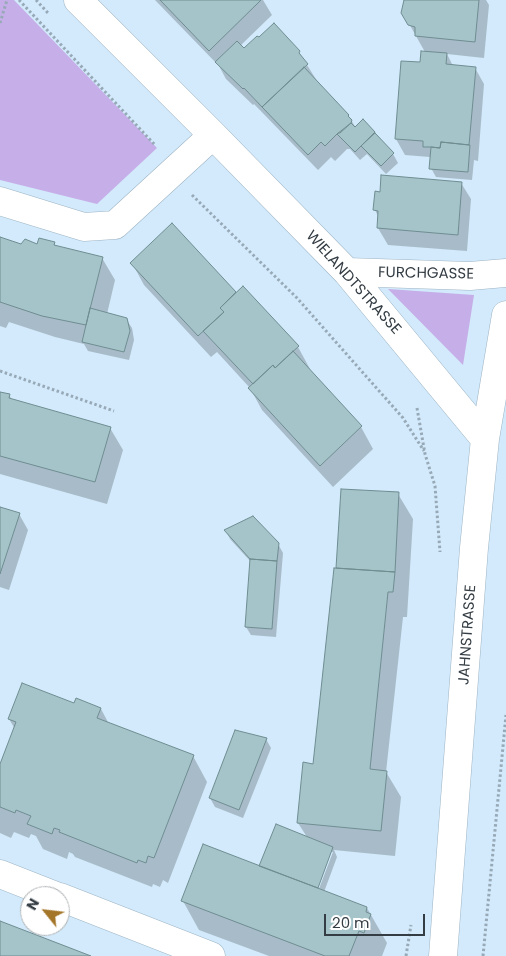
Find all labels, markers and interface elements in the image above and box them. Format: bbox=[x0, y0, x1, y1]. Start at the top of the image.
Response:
street label: WIELANDTSTRASSE bbox=[302, 227, 404, 339]
street label: FURCHGASSE bbox=[378, 264, 474, 284]
street label: JAHNSTRASSE bbox=[456, 584, 480, 686]
north arrow bbox=[20, 886, 70, 936]
text: N bbox=[21, 895, 44, 914]
scale bar bbox=[326, 904, 427, 936]
text: 20 m bbox=[332, 912, 370, 933]

